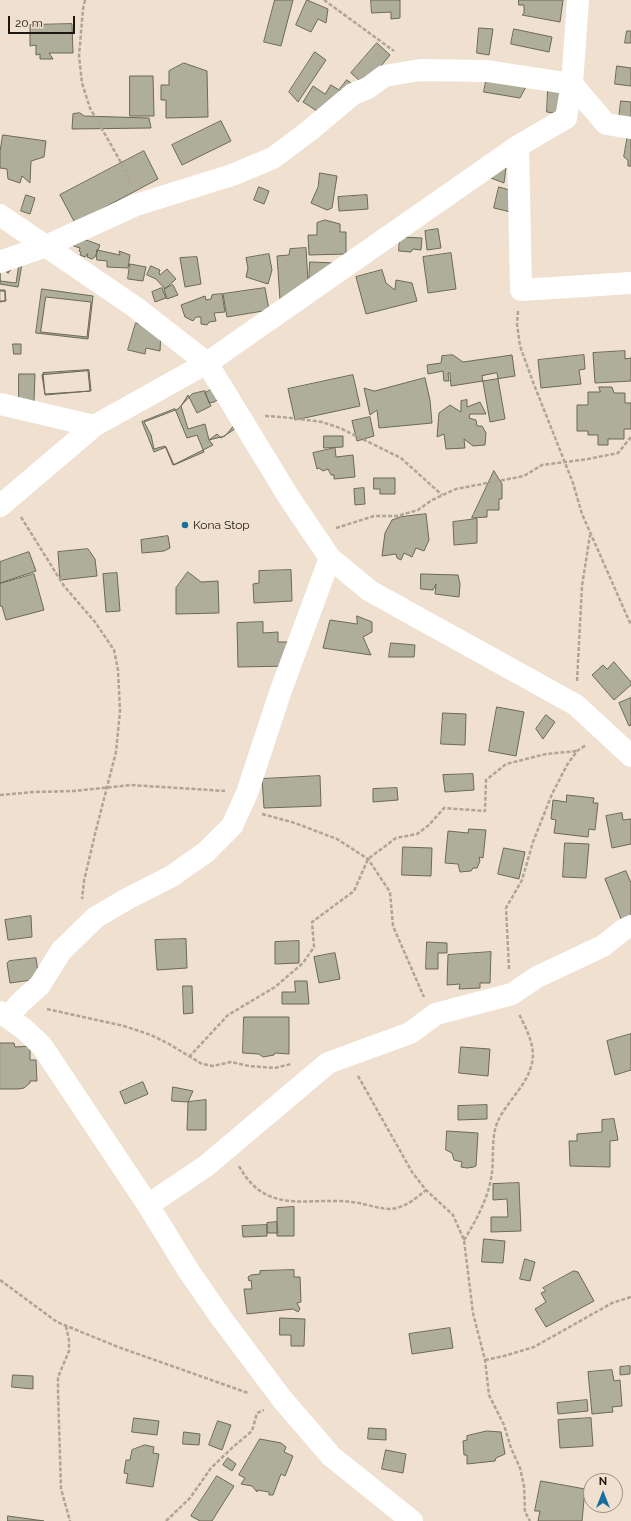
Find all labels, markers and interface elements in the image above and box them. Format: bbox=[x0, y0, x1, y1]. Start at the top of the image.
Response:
scale bar bbox=[10, 8, 77, 34]
text: 20 m bbox=[15, 16, 43, 30]
place label: Kona Stop bbox=[193, 518, 250, 532]
marker: Kona Stop bbox=[180, 520, 190, 530]
north arrow bbox=[583, 1473, 623, 1513]
text: N bbox=[599, 1475, 607, 1488]

